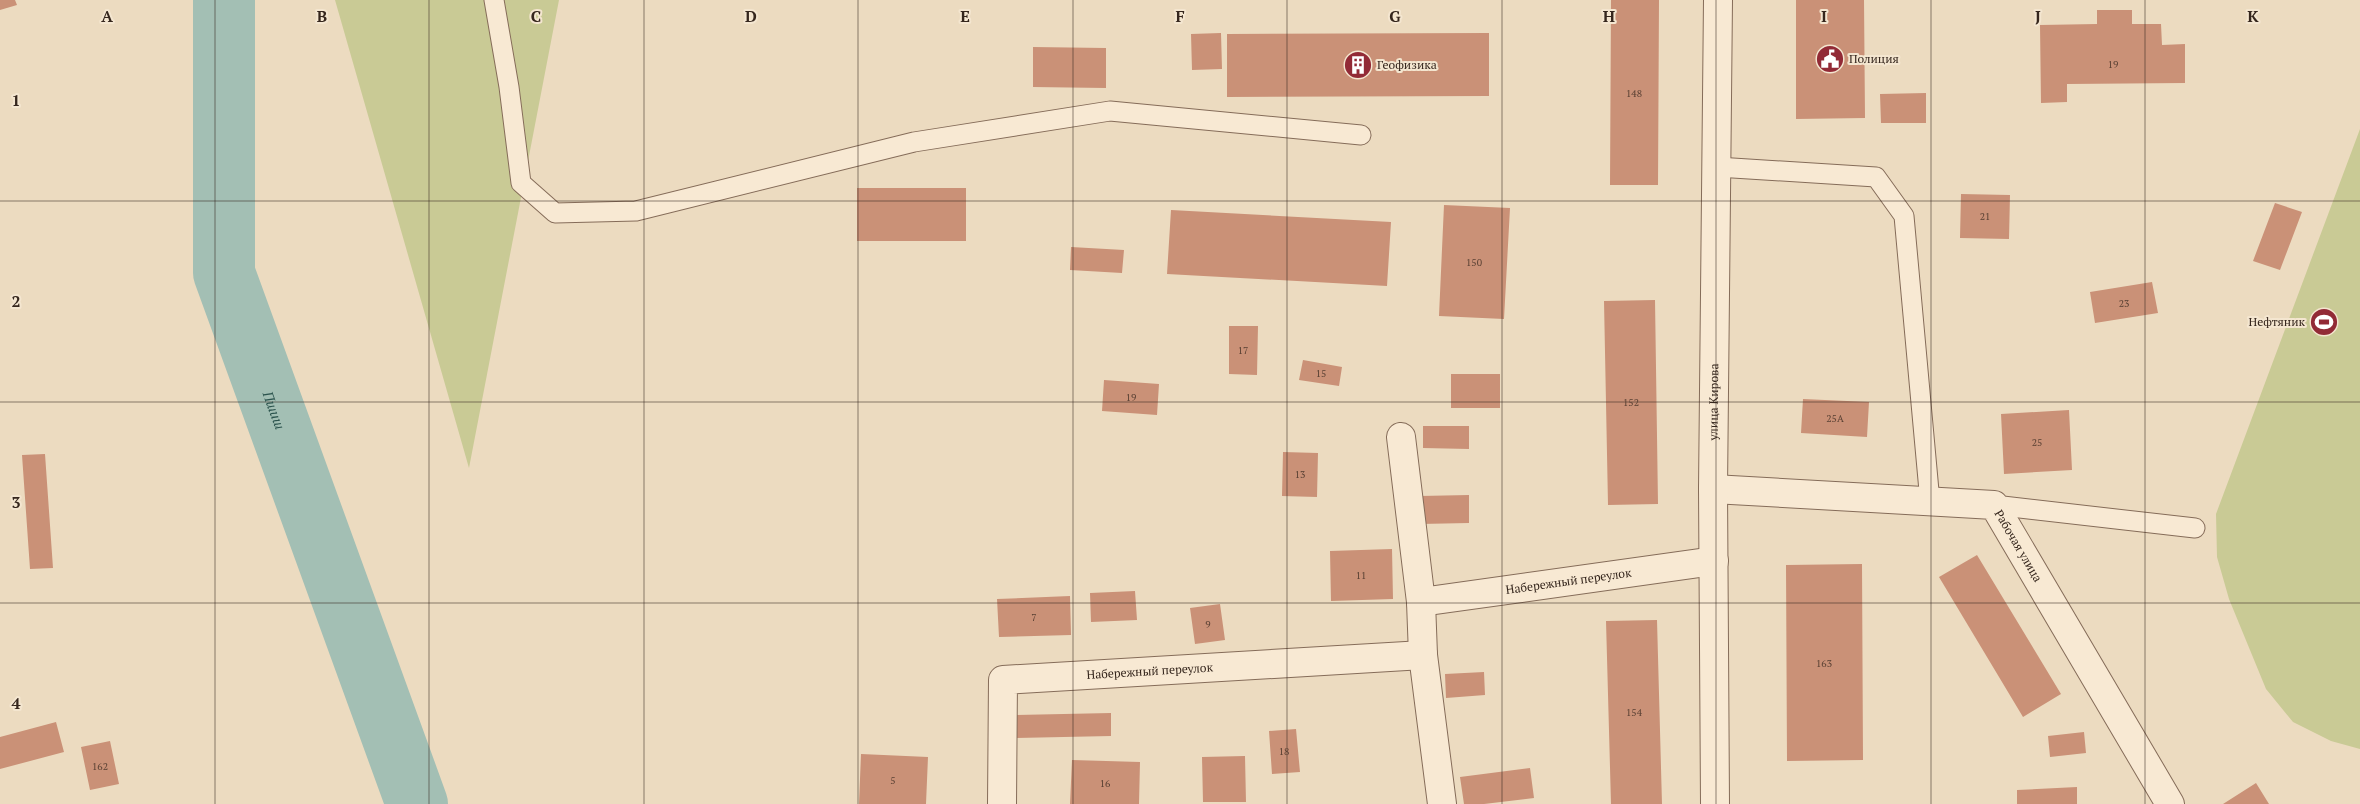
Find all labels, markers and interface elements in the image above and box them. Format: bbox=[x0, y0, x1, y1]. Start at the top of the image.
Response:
text: A bbox=[101, 5, 113, 27]
text: B bbox=[317, 5, 327, 27]
text: C bbox=[531, 5, 541, 27]
text: D bbox=[745, 5, 757, 27]
text: E bbox=[960, 5, 970, 27]
text: F bbox=[1175, 5, 1185, 27]
text: G bbox=[1389, 5, 1401, 27]
text: H bbox=[1603, 5, 1615, 27]
text: I bbox=[1821, 5, 1827, 27]
text: J bbox=[2035, 5, 2041, 27]
text: K bbox=[2247, 5, 2259, 27]
public building icon: Полиция bbox=[1815, 44, 1845, 74]
building icon: Геофизика bbox=[1343, 50, 1373, 80]
place label: Полиция bbox=[1849, 51, 1899, 66]
place label: Геофизика bbox=[1377, 57, 1437, 72]
house number: 19 bbox=[2108, 58, 2118, 71]
house number: 148 bbox=[1626, 87, 1642, 100]
text: 1 bbox=[11, 89, 21, 111]
house number: 21 bbox=[1980, 210, 1990, 223]
house number: 150 bbox=[1466, 256, 1482, 269]
text: 2 bbox=[11, 290, 21, 312]
house number: 23 bbox=[2119, 297, 2129, 310]
sports icon: Нефтяник bbox=[2309, 307, 2339, 337]
place label: Нефтяник bbox=[2248, 314, 2305, 329]
house number: 17 bbox=[1238, 344, 1248, 357]
street label: улица Кирова bbox=[1705, 363, 1721, 442]
house number: 15 bbox=[1316, 367, 1326, 380]
water label: Пшиш bbox=[258, 387, 290, 432]
house number: 19 bbox=[1126, 391, 1136, 404]
house number: 152 bbox=[1623, 396, 1639, 409]
house number: 25А bbox=[1826, 412, 1844, 425]
house number: 25 bbox=[2032, 436, 2042, 449]
house number: 13 bbox=[1295, 468, 1305, 481]
text: 3 bbox=[11, 491, 21, 513]
street label: Рабочая улица bbox=[1991, 507, 2046, 585]
street label: Набережный переулок bbox=[1505, 565, 1633, 597]
house number: 11 bbox=[1356, 569, 1366, 582]
house number: 7 bbox=[1031, 611, 1037, 624]
house number: 9 bbox=[1205, 618, 1211, 631]
house number: 163 bbox=[1816, 657, 1832, 670]
street label: Набережный переулок bbox=[1086, 659, 1214, 682]
text: 4 bbox=[11, 692, 21, 714]
house number: 154 bbox=[1626, 706, 1643, 719]
house number: 18 bbox=[1279, 745, 1289, 758]
house number: 162 bbox=[92, 760, 108, 773]
house number: 5 bbox=[890, 774, 896, 787]
house number: 16 bbox=[1100, 777, 1111, 790]

